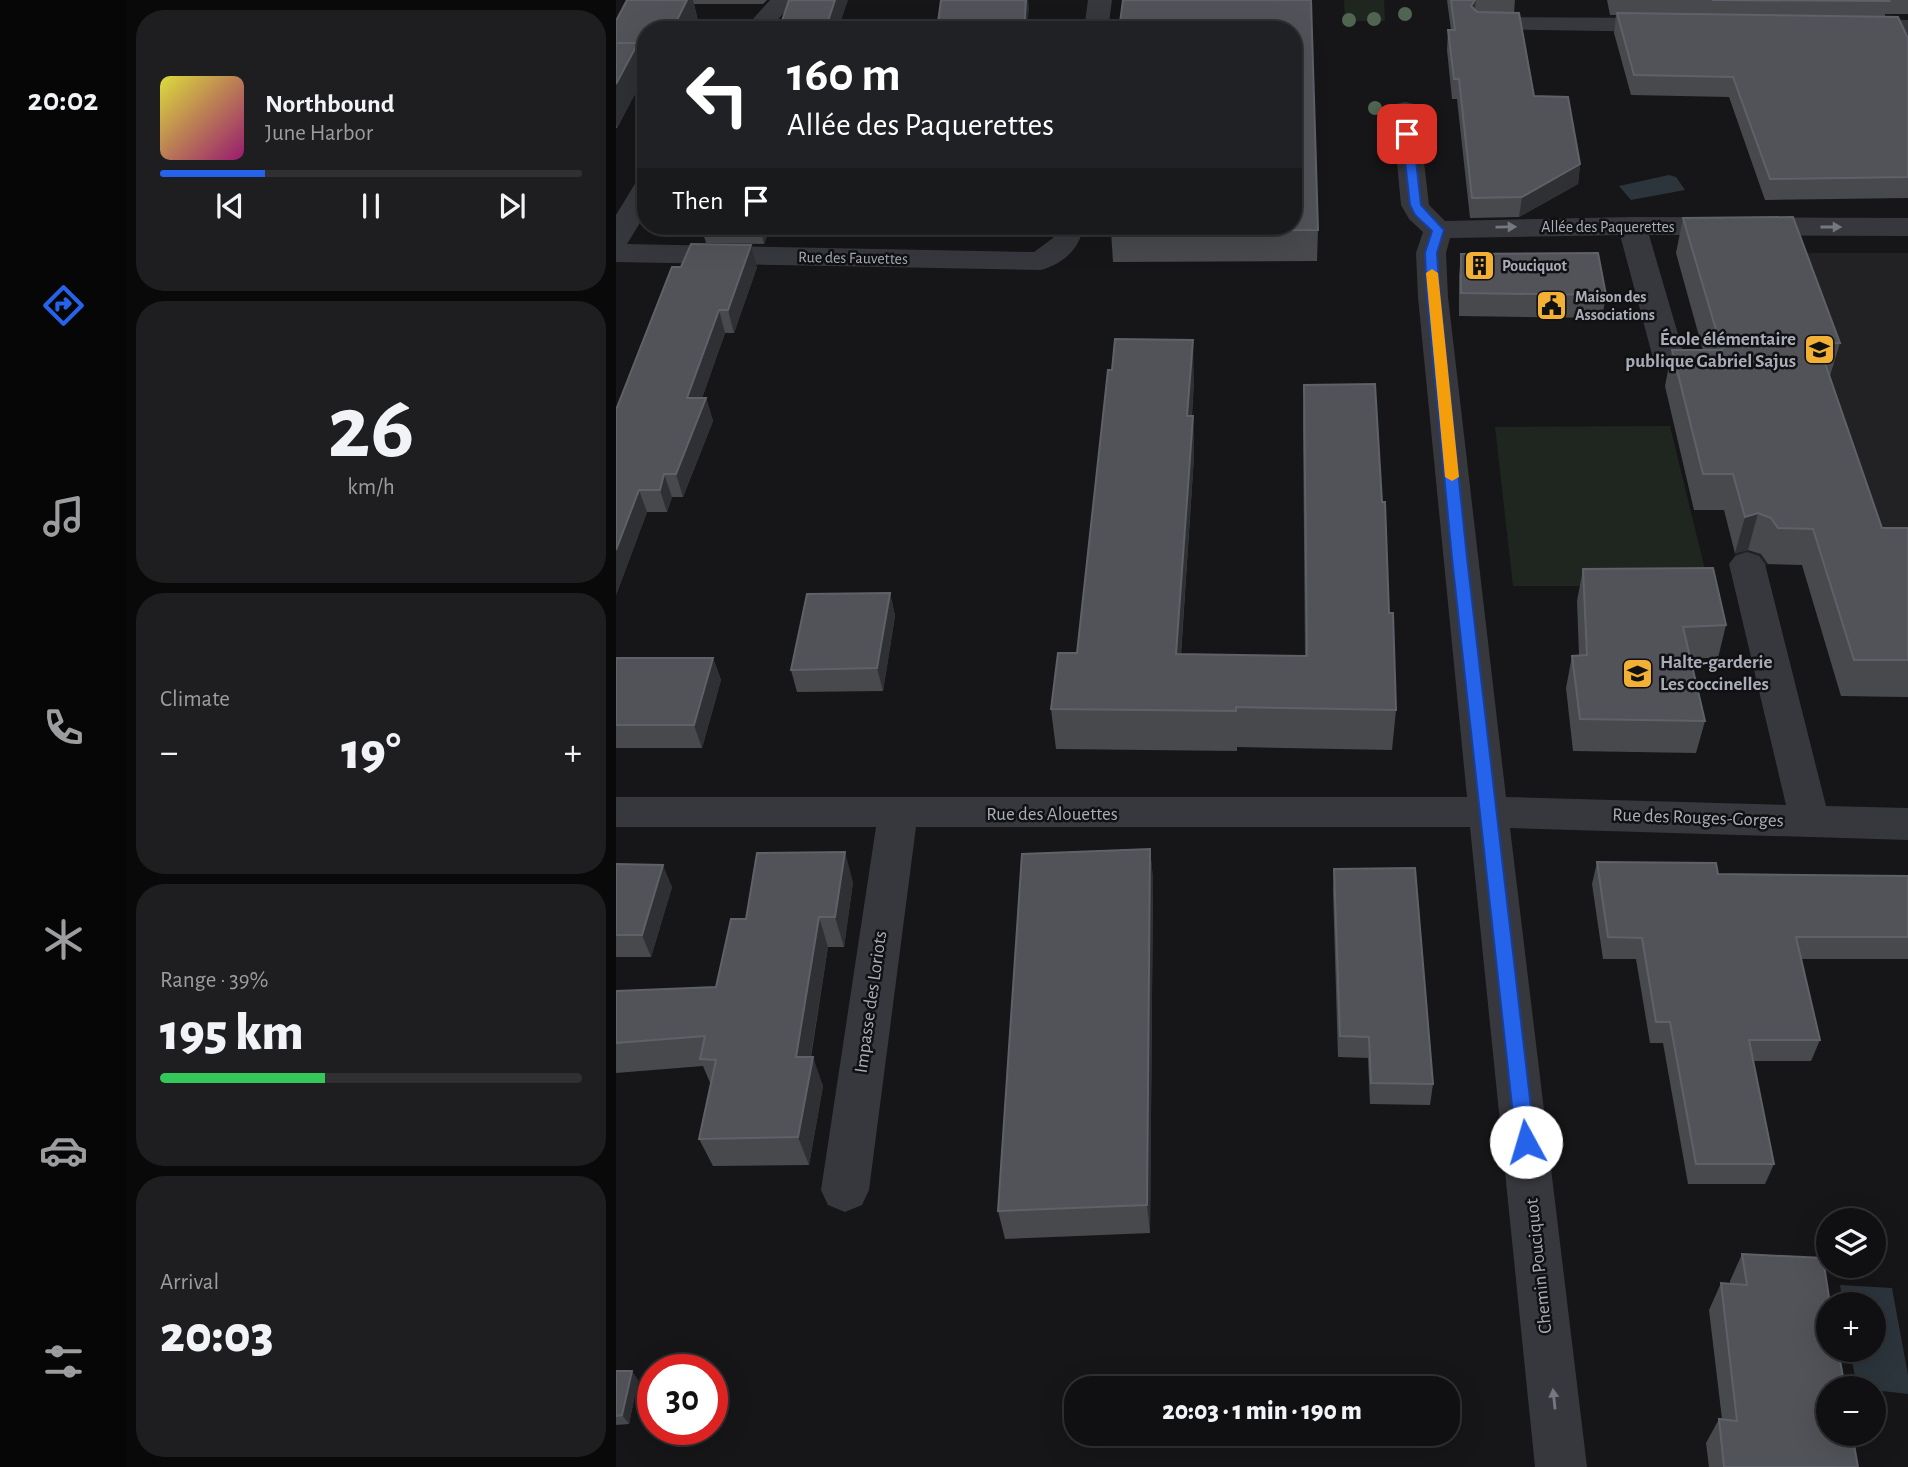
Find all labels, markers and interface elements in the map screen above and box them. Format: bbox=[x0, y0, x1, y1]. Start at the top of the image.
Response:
icon: left bbox=[672, 49, 763, 140]
text: 160 m bbox=[787, 51, 901, 100]
text: 20:02 bbox=[28, 84, 98, 116]
text: Northbound bbox=[265, 91, 394, 117]
pin bbox=[1377, 104, 1437, 164]
text: Allée des Paquerettes bbox=[787, 109, 1054, 141]
icon: arrive bbox=[1388, 115, 1426, 153]
text: June Harbor bbox=[265, 122, 373, 145]
icon: arrive bbox=[737, 182, 775, 220]
icon: previous bbox=[211, 187, 249, 225]
icon: pause bbox=[352, 187, 390, 225]
icon: next bbox=[493, 187, 531, 225]
text: Then bbox=[672, 188, 723, 214]
street label: Allée des Paquerettes bbox=[1541, 219, 1675, 235]
one-way arrow bbox=[1821, 221, 1843, 233]
one-way arrow bbox=[1495, 222, 1517, 233]
street label: Rue des Fauvettes bbox=[798, 249, 908, 267]
building icon: Pouciquot bbox=[1462, 249, 1496, 283]
place label: Pouciquot bbox=[1502, 258, 1568, 274]
icon: directions bbox=[39, 281, 88, 330]
public building icon: Maison des Associations bbox=[1535, 289, 1569, 323]
place label: Maison des Associations bbox=[1575, 289, 1655, 323]
place label: École élémentaire publique Gabriel Sajus bbox=[1625, 328, 1796, 371]
school or university icon: École élémentaire publique Gabriel Sajus bbox=[1802, 333, 1836, 367]
text: 26 bbox=[328, 383, 414, 474]
text: km/h bbox=[347, 476, 395, 499]
icon: music bbox=[39, 492, 88, 541]
place label: Halte-garderie Les coccinelles bbox=[1660, 653, 1773, 694]
school or university icon: Halte-garderie Les coccinelles bbox=[1620, 656, 1654, 690]
text: Climate bbox=[160, 688, 230, 711]
icon: phone bbox=[39, 703, 88, 752]
text: 19° bbox=[341, 726, 401, 778]
text: − bbox=[160, 734, 178, 772]
text: + bbox=[564, 734, 582, 772]
street label: Rue des Alouettes bbox=[986, 805, 1118, 824]
street label: Rue des Rouges-Gorges bbox=[1612, 806, 1784, 830]
icon: climate bbox=[39, 915, 88, 964]
street label: Impasse des Loriots bbox=[852, 930, 890, 1074]
text: Range · 39% bbox=[160, 969, 268, 992]
text: 195 km bbox=[160, 1007, 304, 1059]
position arrow bbox=[1489, 1105, 1563, 1179]
icon: car bbox=[39, 1126, 88, 1175]
street label: Chemin Pouciquot bbox=[1522, 1197, 1556, 1335]
map controls bbox=[1816, 1208, 1886, 1446]
button: layers bbox=[1816, 1208, 1886, 1278]
text: Arrival bbox=[160, 1271, 219, 1294]
button: + bbox=[1816, 1292, 1886, 1362]
text: 20:03 bbox=[160, 1309, 274, 1361]
icon: filters bbox=[39, 1337, 88, 1386]
speed limit sign: 30 bbox=[637, 1354, 728, 1445]
button: − bbox=[1816, 1376, 1886, 1446]
one-way arrow bbox=[1548, 1388, 1559, 1410]
text: 20:03 · 1 min · 190 m bbox=[1162, 1398, 1362, 1424]

